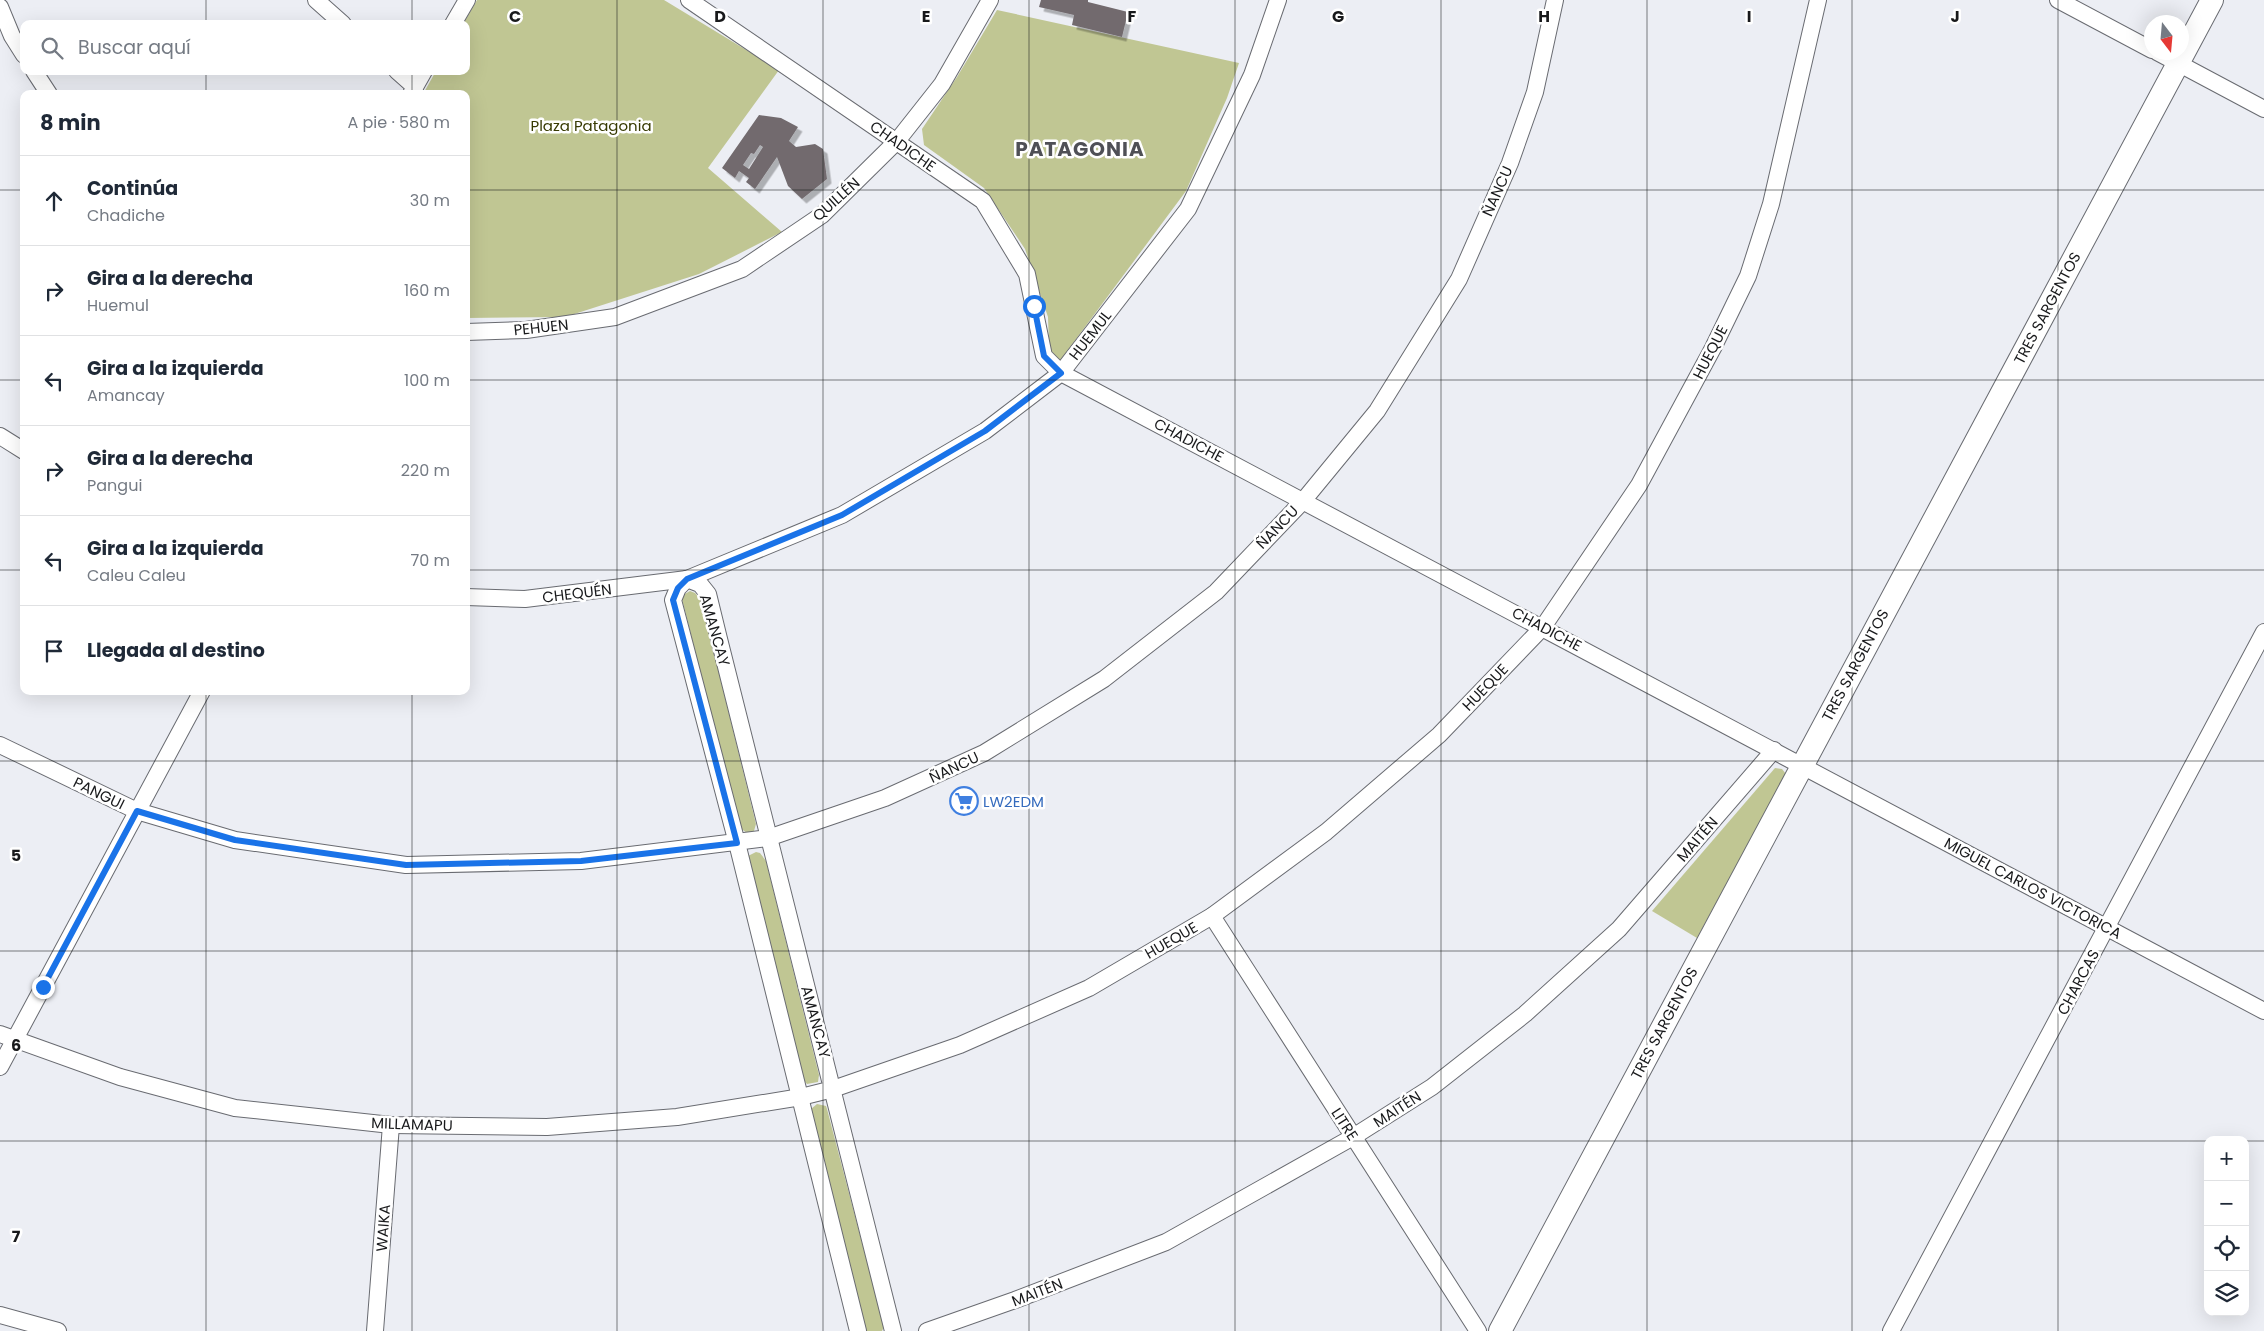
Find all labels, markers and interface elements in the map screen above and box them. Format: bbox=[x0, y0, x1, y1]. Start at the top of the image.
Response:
text: C bbox=[509, 5, 521, 28]
text: D bbox=[714, 5, 726, 28]
text: E bbox=[922, 5, 930, 28]
text: F bbox=[1128, 5, 1137, 28]
text: G bbox=[1332, 5, 1344, 28]
text: H bbox=[1538, 5, 1550, 28]
text: I bbox=[1747, 5, 1751, 28]
text: J bbox=[1950, 5, 1960, 28]
north arrow bbox=[2144, 15, 2189, 60]
search box bbox=[20, 20, 470, 75]
icon: search bbox=[38, 34, 66, 62]
text: Buscar aquí bbox=[78, 34, 191, 61]
text: 8 min bbox=[40, 108, 101, 137]
text: A pie · 580 m bbox=[347, 111, 450, 134]
park label: Plaza Patagonia bbox=[530, 115, 652, 136]
street label: CHADICHE bbox=[866, 116, 940, 176]
district label: PATAGONIA bbox=[1015, 135, 1145, 163]
street label: ÑANCU bbox=[1477, 163, 1517, 219]
street label: QUILLÉN bbox=[808, 172, 864, 226]
text: Continúa bbox=[87, 175, 178, 202]
icon: ahead bbox=[40, 187, 68, 215]
text: 30 m bbox=[410, 189, 450, 212]
text: Chadiche bbox=[87, 204, 165, 227]
street label: TRES SARGENTOS bbox=[2009, 248, 2085, 368]
text: Gira a la derecha bbox=[87, 265, 253, 292]
icon: right bbox=[40, 277, 68, 305]
text: 160 m bbox=[404, 279, 450, 302]
text: Huemul bbox=[87, 294, 149, 317]
route start bbox=[1023, 295, 1046, 318]
street label: HUEMUL bbox=[1064, 305, 1116, 364]
street label: PEHUEN bbox=[512, 314, 570, 340]
street label: HUEQUE bbox=[1688, 321, 1732, 383]
text: Gira a la izquierda bbox=[87, 355, 264, 382]
icon: left bbox=[40, 367, 68, 395]
text: 100 m bbox=[404, 369, 450, 392]
text: Amancay bbox=[87, 384, 165, 407]
street label: CHADICHE bbox=[1151, 413, 1227, 467]
text: Gira a la derecha bbox=[87, 445, 253, 472]
icon: right bbox=[40, 457, 68, 485]
text: 220 m bbox=[401, 459, 450, 482]
text: Pangui bbox=[87, 474, 142, 497]
street label: ÑANCU bbox=[1251, 501, 1303, 553]
text: Gira a la izquierda bbox=[87, 535, 264, 562]
icon: left bbox=[40, 547, 68, 575]
text: 70 m bbox=[410, 549, 450, 572]
text: Caleu Caleu bbox=[87, 564, 186, 587]
street label: CHEQUÉN bbox=[541, 578, 613, 608]
street label: AMANCAY bbox=[695, 591, 735, 669]
street label: CHADICHE bbox=[1509, 602, 1585, 656]
street label: TRES SARGENTOS bbox=[1817, 605, 1893, 725]
icon: arrive bbox=[40, 637, 68, 665]
text: Llegada al destino bbox=[87, 637, 265, 664]
street label: HUEQUE bbox=[1457, 659, 1513, 715]
street label: ÑANCU bbox=[926, 746, 982, 788]
street label: PANGUI bbox=[70, 772, 128, 814]
supermarket icon: LW2EDM bbox=[949, 786, 979, 816]
place label: LW2EDM bbox=[983, 791, 1044, 812]
street label: MAITÉN bbox=[1672, 812, 1722, 866]
street label: MIGUEL CARLOS VICTORICA bbox=[1941, 832, 2125, 944]
text: 5 bbox=[11, 844, 21, 867]
street label: HUEQUE bbox=[1141, 916, 1201, 964]
street label: CHARCAS bbox=[2052, 945, 2104, 1019]
street label: TRES SARGENTOS bbox=[1626, 963, 1702, 1083]
route end bbox=[32, 976, 55, 999]
street label: AMANCAY bbox=[796, 983, 836, 1061]
text: 6 bbox=[11, 1034, 21, 1057]
street label: MAITÉN bbox=[1369, 1086, 1425, 1132]
street label: LITRE bbox=[1327, 1104, 1363, 1144]
street label: MILLAMAPU bbox=[371, 1112, 453, 1136]
map controls bbox=[2204, 1136, 2249, 1316]
button: + bbox=[2204, 1136, 2249, 1181]
button: − bbox=[2204, 1181, 2249, 1226]
street label: WAIKA bbox=[371, 1204, 395, 1252]
text: 7 bbox=[12, 1225, 21, 1248]
button: locate bbox=[2204, 1226, 2249, 1271]
button: layers bbox=[2204, 1271, 2249, 1316]
street label: MAITÉN bbox=[1008, 1273, 1066, 1311]

